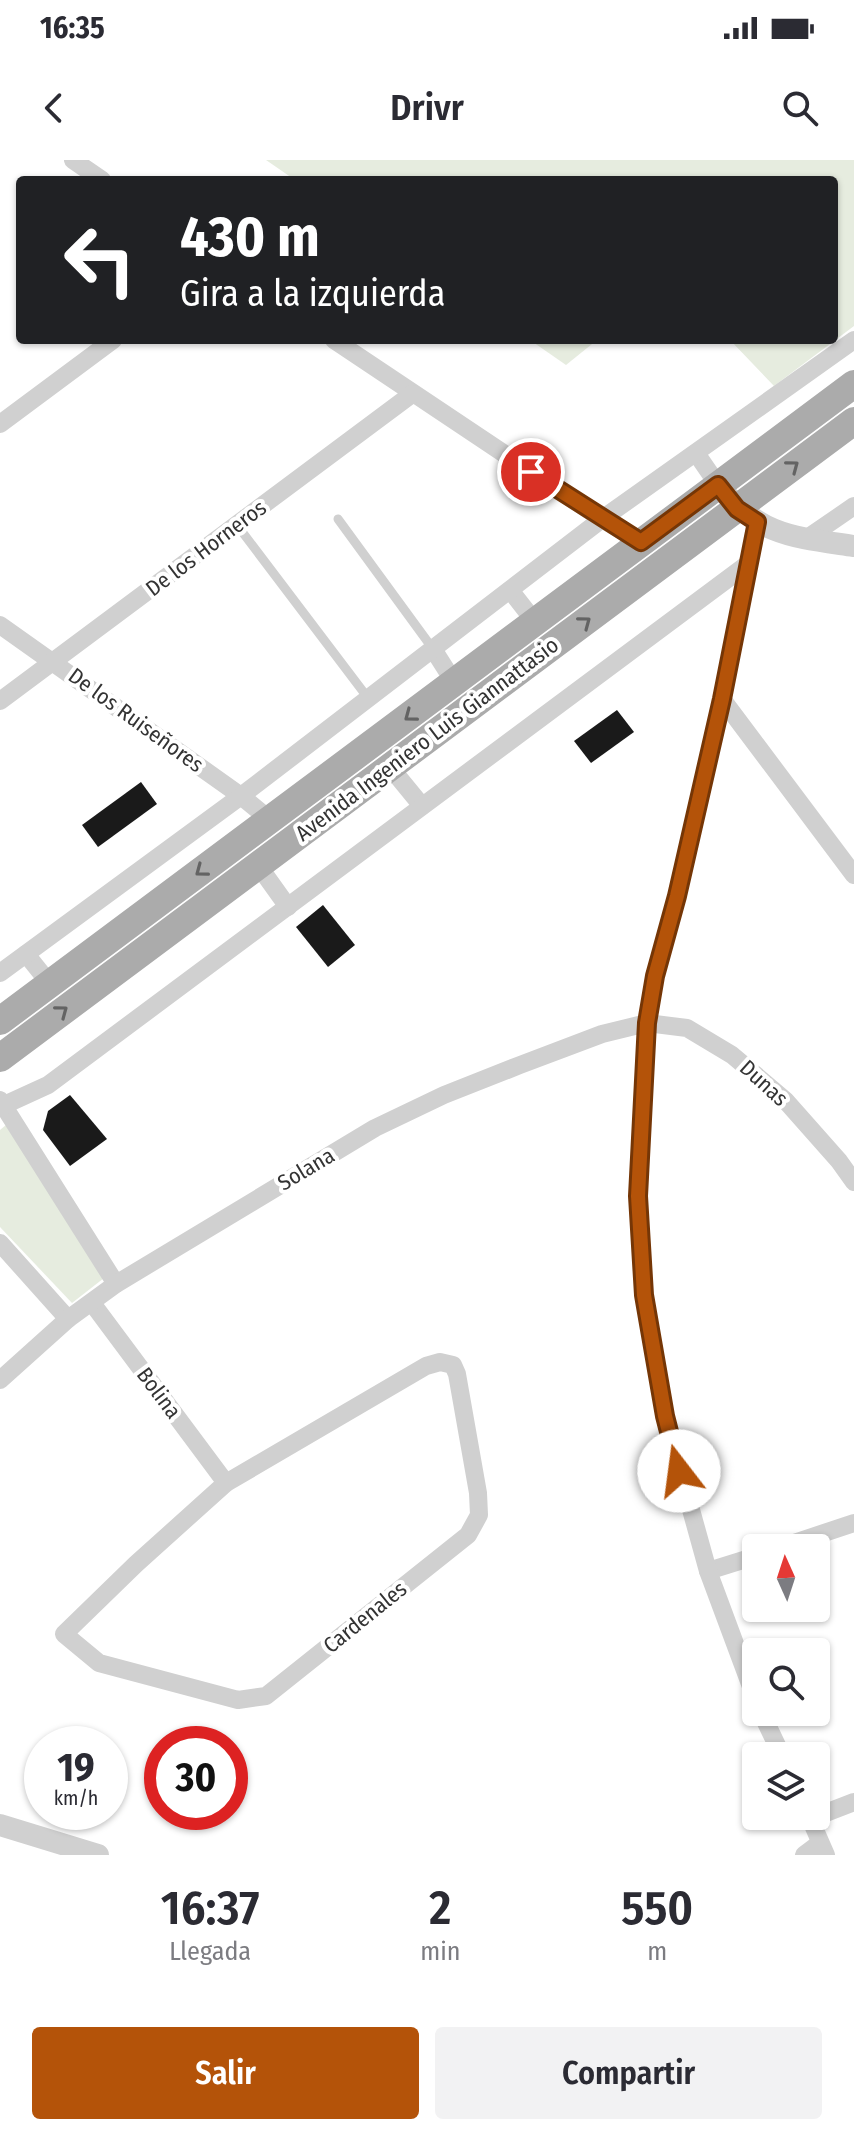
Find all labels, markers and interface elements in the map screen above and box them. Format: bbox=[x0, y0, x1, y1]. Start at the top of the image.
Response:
text: 16:35 bbox=[40, 10, 105, 46]
icon: back bbox=[32, 86, 76, 130]
text: Drivr bbox=[390, 86, 464, 130]
icon: search bbox=[778, 86, 822, 130]
text: 430 m bbox=[180, 204, 320, 271]
icon: left bbox=[48, 208, 152, 312]
text: Gira a la izquierda bbox=[180, 272, 445, 316]
pin bbox=[497, 438, 565, 506]
icon: arrive bbox=[509, 450, 553, 494]
one-way arrow bbox=[785, 462, 799, 476]
street label: De los Horneros bbox=[140, 494, 272, 602]
one-way arrow bbox=[576, 617, 591, 631]
street label: Avenida Ingeniero Luis Giannattasio bbox=[290, 631, 564, 847]
street label: De los Ruiseñores bbox=[63, 662, 209, 778]
one-way arrow bbox=[404, 706, 419, 720]
one-way arrow bbox=[196, 861, 210, 876]
one-way arrow bbox=[53, 1006, 68, 1020]
street label: Dunas bbox=[734, 1054, 794, 1112]
street label: Solana bbox=[273, 1142, 339, 1196]
street label: Bolina bbox=[131, 1362, 187, 1424]
position arrow bbox=[637, 1429, 721, 1513]
north arrow bbox=[742, 1534, 830, 1622]
map controls bbox=[742, 1534, 830, 1830]
street label: Cardenales bbox=[318, 1575, 412, 1659]
button: search bbox=[742, 1638, 830, 1726]
speed limit sign: 30 bbox=[144, 1726, 248, 1830]
button: layers bbox=[742, 1742, 830, 1830]
text: 19 bbox=[57, 1744, 95, 1792]
text: km/h bbox=[54, 1786, 98, 1810]
text: 16:37 bbox=[161, 1879, 259, 1937]
text: 2 bbox=[429, 1879, 451, 1937]
text: 550 bbox=[621, 1879, 693, 1937]
text: Llegada bbox=[169, 1936, 251, 1967]
text: min bbox=[420, 1936, 460, 1967]
text: m bbox=[647, 1936, 667, 1967]
button: Salir bbox=[32, 2027, 419, 2119]
button: Compartir bbox=[435, 2027, 822, 2119]

